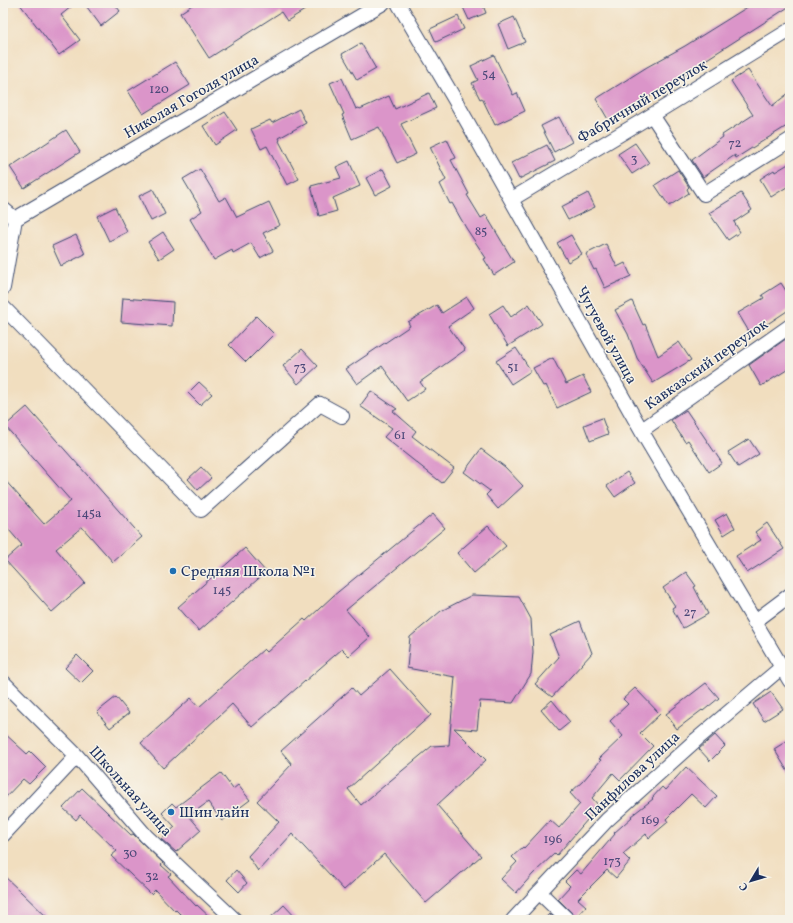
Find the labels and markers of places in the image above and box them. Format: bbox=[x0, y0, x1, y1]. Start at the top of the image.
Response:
place label: Средняя Школа №1 bbox=[181, 562, 316, 583]
marker: Средняя Школа №1 bbox=[168, 566, 178, 576]
place label: Шин лайн bbox=[179, 803, 249, 824]
marker: Шин лайн bbox=[166, 807, 176, 817]

